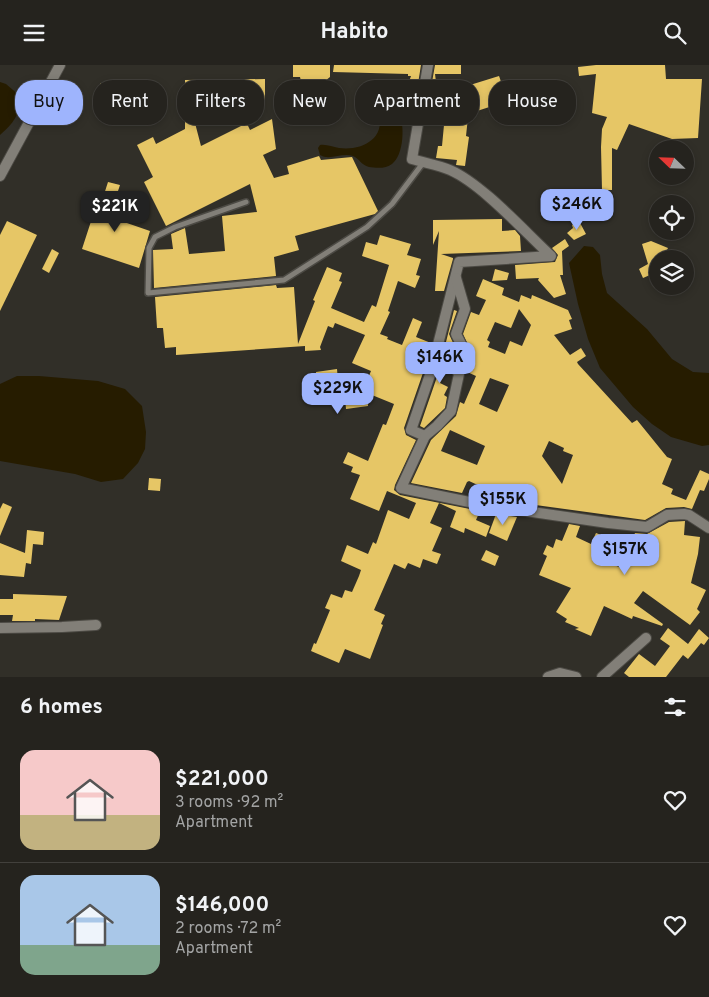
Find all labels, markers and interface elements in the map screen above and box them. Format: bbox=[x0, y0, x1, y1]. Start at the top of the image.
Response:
icon: menu bbox=[20, 19, 48, 47]
text: Habito bbox=[320, 19, 389, 46]
icon: search bbox=[661, 19, 689, 47]
chip: Buy bbox=[15, 80, 83, 125]
chip: Rent bbox=[93, 80, 167, 125]
chip: Filters bbox=[177, 80, 264, 125]
chip: New bbox=[274, 80, 345, 125]
chip: Apartment bbox=[355, 80, 479, 125]
chip: House bbox=[489, 80, 576, 125]
north arrow bbox=[649, 140, 694, 185]
map controls bbox=[649, 140, 694, 295]
pin: $246K bbox=[542, 189, 612, 231]
pin: $221K bbox=[80, 191, 150, 233]
text: $246K bbox=[552, 195, 602, 215]
button: locate bbox=[649, 195, 694, 240]
text: $221K bbox=[92, 197, 138, 217]
button: layers bbox=[649, 250, 694, 295]
pin: $146K bbox=[405, 341, 475, 384]
text: $146K bbox=[416, 348, 464, 368]
pin: $229K bbox=[303, 373, 373, 415]
text: $229K bbox=[313, 379, 363, 399]
pin: $155K bbox=[468, 483, 538, 526]
text: $155K bbox=[480, 490, 526, 510]
pin: $157K bbox=[590, 533, 660, 576]
text: $157K bbox=[602, 540, 648, 560]
icon: filters bbox=[661, 693, 689, 721]
text: 6 homes bbox=[20, 694, 103, 721]
text: $221,000 bbox=[175, 766, 269, 793]
icon: home bbox=[60, 770, 120, 830]
icon: heart bbox=[661, 786, 689, 814]
text: 3 rooms · 92 m² bbox=[175, 793, 283, 813]
text: Apartment bbox=[175, 813, 253, 833]
text: $146,000 bbox=[175, 892, 269, 919]
icon: home bbox=[60, 895, 120, 955]
icon: heart bbox=[661, 911, 689, 939]
text: 2 rooms · 72 m² bbox=[175, 919, 281, 939]
text: Apartment bbox=[175, 939, 253, 959]

